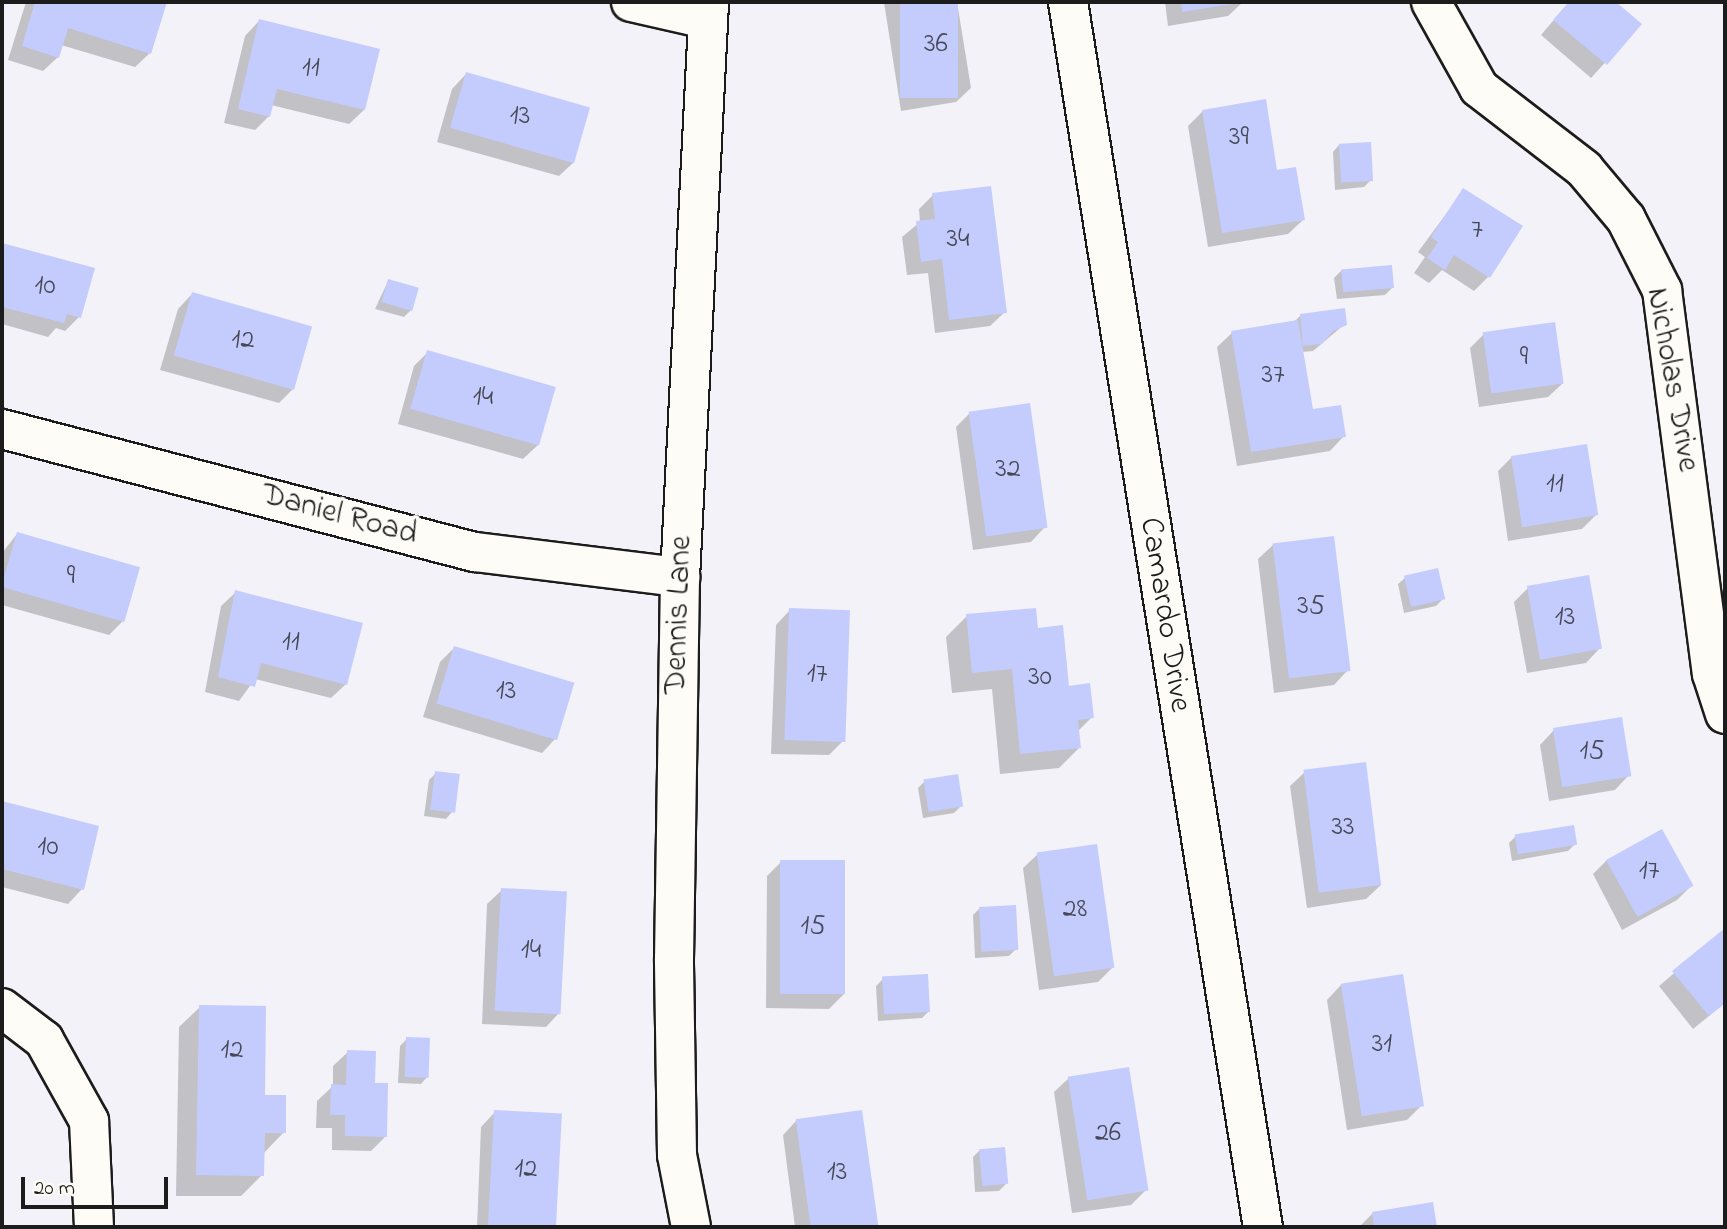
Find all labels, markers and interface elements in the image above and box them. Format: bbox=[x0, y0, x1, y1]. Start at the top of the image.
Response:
house number: 36 bbox=[924, 28, 948, 62]
house number: 11 bbox=[302, 52, 320, 86]
house number: 13 bbox=[510, 100, 530, 134]
house number: 39 bbox=[1229, 121, 1249, 155]
house number: 7 bbox=[1471, 214, 1483, 248]
house number: 34 bbox=[946, 223, 970, 257]
house number: 10 bbox=[35, 270, 55, 304]
street label: Nicholas Drive bbox=[1636, 285, 1706, 475]
house number: 12 bbox=[232, 324, 254, 358]
house number: 9 bbox=[1520, 341, 1528, 375]
house number: 37 bbox=[1261, 359, 1285, 393]
house number: 14 bbox=[473, 381, 493, 415]
house number: 32 bbox=[995, 453, 1021, 487]
house number: 11 bbox=[1546, 468, 1564, 502]
street label: Daniel Road bbox=[257, 477, 421, 555]
street label: Camardo Drive bbox=[1130, 515, 1198, 715]
street label: Dennis Lane bbox=[658, 535, 702, 695]
house number: 9 bbox=[67, 560, 75, 594]
house number: 35 bbox=[1297, 590, 1325, 624]
house number: 13 bbox=[1555, 601, 1575, 635]
house number: 11 bbox=[282, 626, 300, 660]
house number: 17 bbox=[807, 658, 827, 692]
house number: 30 bbox=[1028, 661, 1052, 695]
house number: 13 bbox=[496, 675, 516, 709]
house number: 15 bbox=[1580, 735, 1604, 769]
house number: 33 bbox=[1331, 811, 1355, 845]
house number: 10 bbox=[38, 831, 58, 865]
house number: 17 bbox=[1639, 855, 1659, 889]
house number: 28 bbox=[1063, 893, 1087, 927]
house number: 15 bbox=[801, 910, 825, 944]
house number: 14 bbox=[521, 934, 541, 968]
house number: 31 bbox=[1372, 1028, 1392, 1062]
house number: 12 bbox=[221, 1034, 243, 1068]
house number: 26 bbox=[1095, 1117, 1121, 1151]
house number: 12 bbox=[515, 1153, 537, 1187]
house number: 13 bbox=[827, 1156, 847, 1190]
scale bar bbox=[24, 1162, 172, 1206]
text: 20 m bbox=[34, 1174, 75, 1204]

